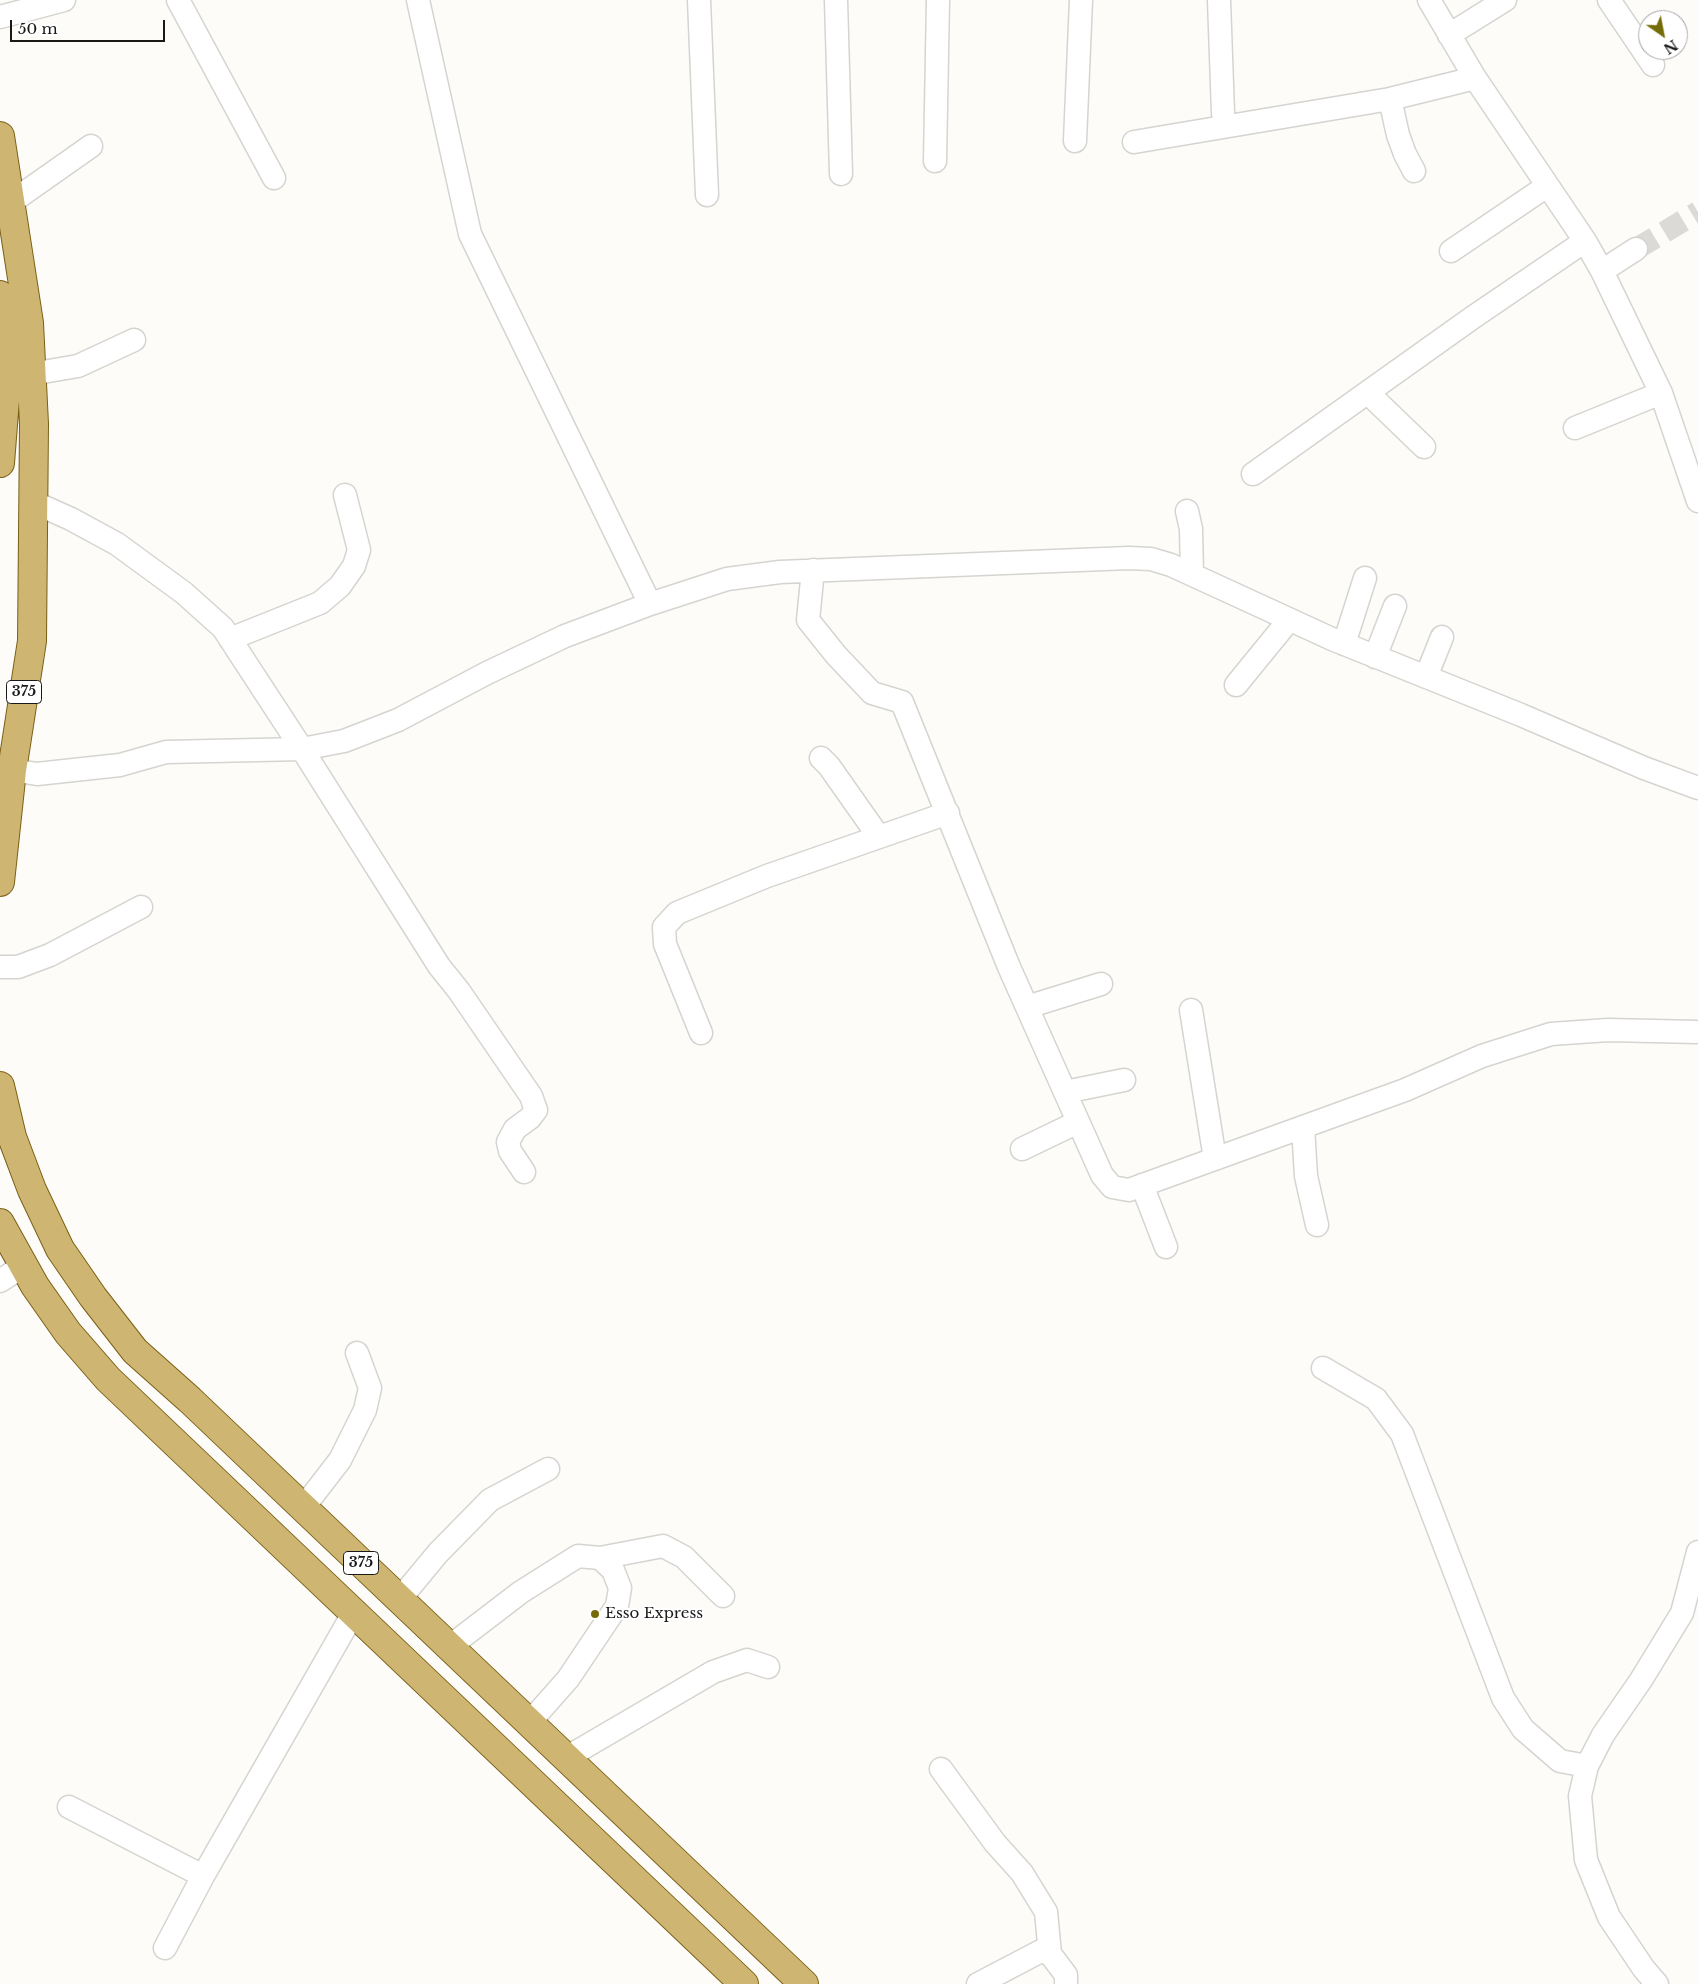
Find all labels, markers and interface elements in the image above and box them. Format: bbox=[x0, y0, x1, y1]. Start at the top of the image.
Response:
scale bar bbox=[12, 10, 168, 42]
north arrow bbox=[1638, 10, 1688, 60]
text: 50 m bbox=[18, 19, 58, 38]
text: N bbox=[1660, 36, 1681, 58]
road number: 375 bbox=[6, 680, 42, 704]
road number: 375 bbox=[344, 1552, 378, 1575]
place label: Esso Express bbox=[605, 1605, 703, 1623]
marker: Esso Express bbox=[589, 1608, 601, 1620]

